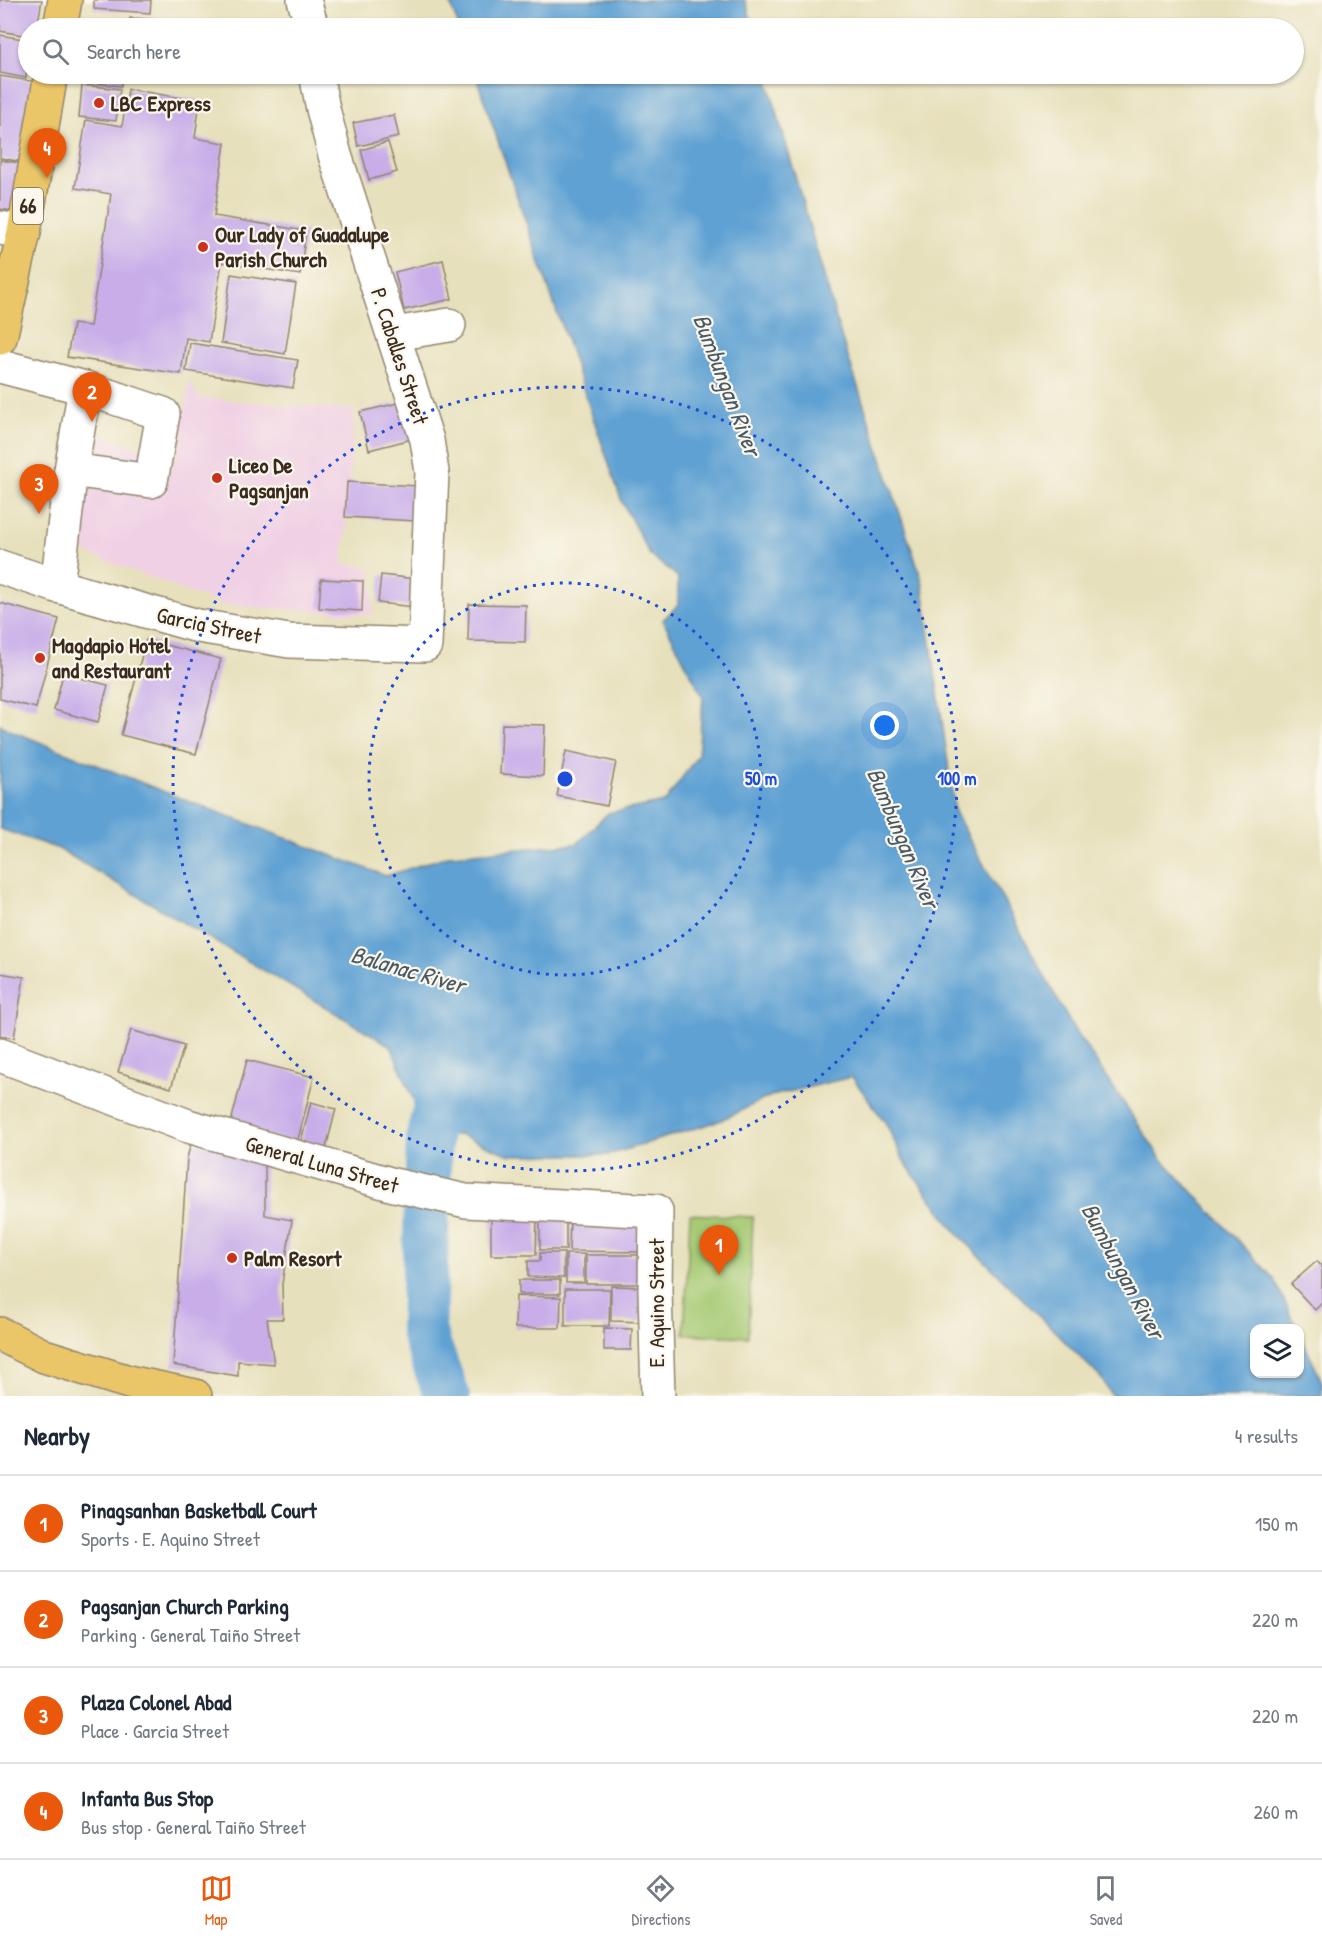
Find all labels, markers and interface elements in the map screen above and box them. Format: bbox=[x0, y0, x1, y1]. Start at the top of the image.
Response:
search box bbox=[18, 18, 1304, 84]
icon: search bbox=[39, 35, 72, 68]
text: Search here bbox=[87, 36, 181, 66]
place label: LBC Express bbox=[111, 88, 211, 119]
marker: LBC Express bbox=[92, 96, 106, 110]
pin: 4 bbox=[28, 128, 66, 178]
road number: 66 bbox=[13, 188, 43, 224]
place label: Our Lady of Guadalupe Parish Church bbox=[215, 219, 389, 274]
marker: Our Lady of Guadalupe Parish Church bbox=[196, 240, 210, 254]
street label: P. Caballes Street bbox=[364, 284, 436, 428]
water label: Bumbungan River bbox=[685, 309, 771, 463]
pin: 2 bbox=[72, 372, 112, 422]
place label: Liceo De Pagsanjan bbox=[229, 450, 309, 506]
pin: 3 bbox=[20, 464, 58, 514]
marker: Liceo De Pagsanjan bbox=[210, 471, 224, 485]
street label: Garcia Street bbox=[154, 599, 264, 651]
place label: Magdapio Hotel and Restaurant bbox=[52, 630, 172, 685]
marker: Magdapio Hotel and Restaurant bbox=[33, 651, 47, 665]
your location bbox=[870, 711, 899, 740]
water label: Bumbungan River bbox=[859, 763, 949, 916]
text: 50 m bbox=[745, 766, 777, 791]
text: 100 m bbox=[937, 766, 977, 791]
centre of rings bbox=[555, 769, 575, 789]
water label: Balanac River bbox=[348, 938, 472, 1001]
street label: General Luna Street bbox=[242, 1128, 402, 1200]
water label: Bumbungan River bbox=[1074, 1197, 1174, 1347]
pin: 1 bbox=[700, 1226, 738, 1275]
street label: E. Aquino Street bbox=[641, 1238, 671, 1368]
place label: Palm Resort bbox=[244, 1243, 343, 1273]
marker: Palm Resort bbox=[225, 1251, 239, 1265]
map controls bbox=[1250, 1324, 1304, 1378]
button: layers bbox=[1250, 1324, 1304, 1378]
text: Nearby bbox=[24, 1418, 90, 1453]
text: 4 results bbox=[1235, 1422, 1298, 1449]
text: Pinagsanhan Basketball Court bbox=[81, 1495, 316, 1525]
text: 1 bbox=[40, 1510, 47, 1537]
text: 150 m bbox=[1255, 1510, 1298, 1537]
text: Sports · E. Aquino Street bbox=[81, 1525, 260, 1552]
text: Pagsanjan Church Parking bbox=[81, 1591, 289, 1621]
text: 2 bbox=[39, 1606, 48, 1633]
text: 220 m bbox=[1252, 1606, 1298, 1633]
text: Parking · General Taiño Street bbox=[81, 1621, 300, 1648]
text: Plaza Colonel Abad bbox=[81, 1687, 231, 1717]
text: 3 bbox=[39, 1702, 48, 1729]
text: 220 m bbox=[1252, 1702, 1298, 1729]
text: Place · Garcia Street bbox=[81, 1717, 229, 1744]
text: Infanta Bus Stop bbox=[81, 1783, 213, 1813]
text: 4 bbox=[40, 1798, 47, 1825]
text: 260 m bbox=[1254, 1798, 1298, 1825]
text: Bus stop · General Taiño Street bbox=[81, 1813, 306, 1840]
tab: Map bbox=[200, 1872, 233, 1930]
tab: Directions bbox=[632, 1872, 690, 1930]
tab: Saved bbox=[1089, 1872, 1122, 1930]

